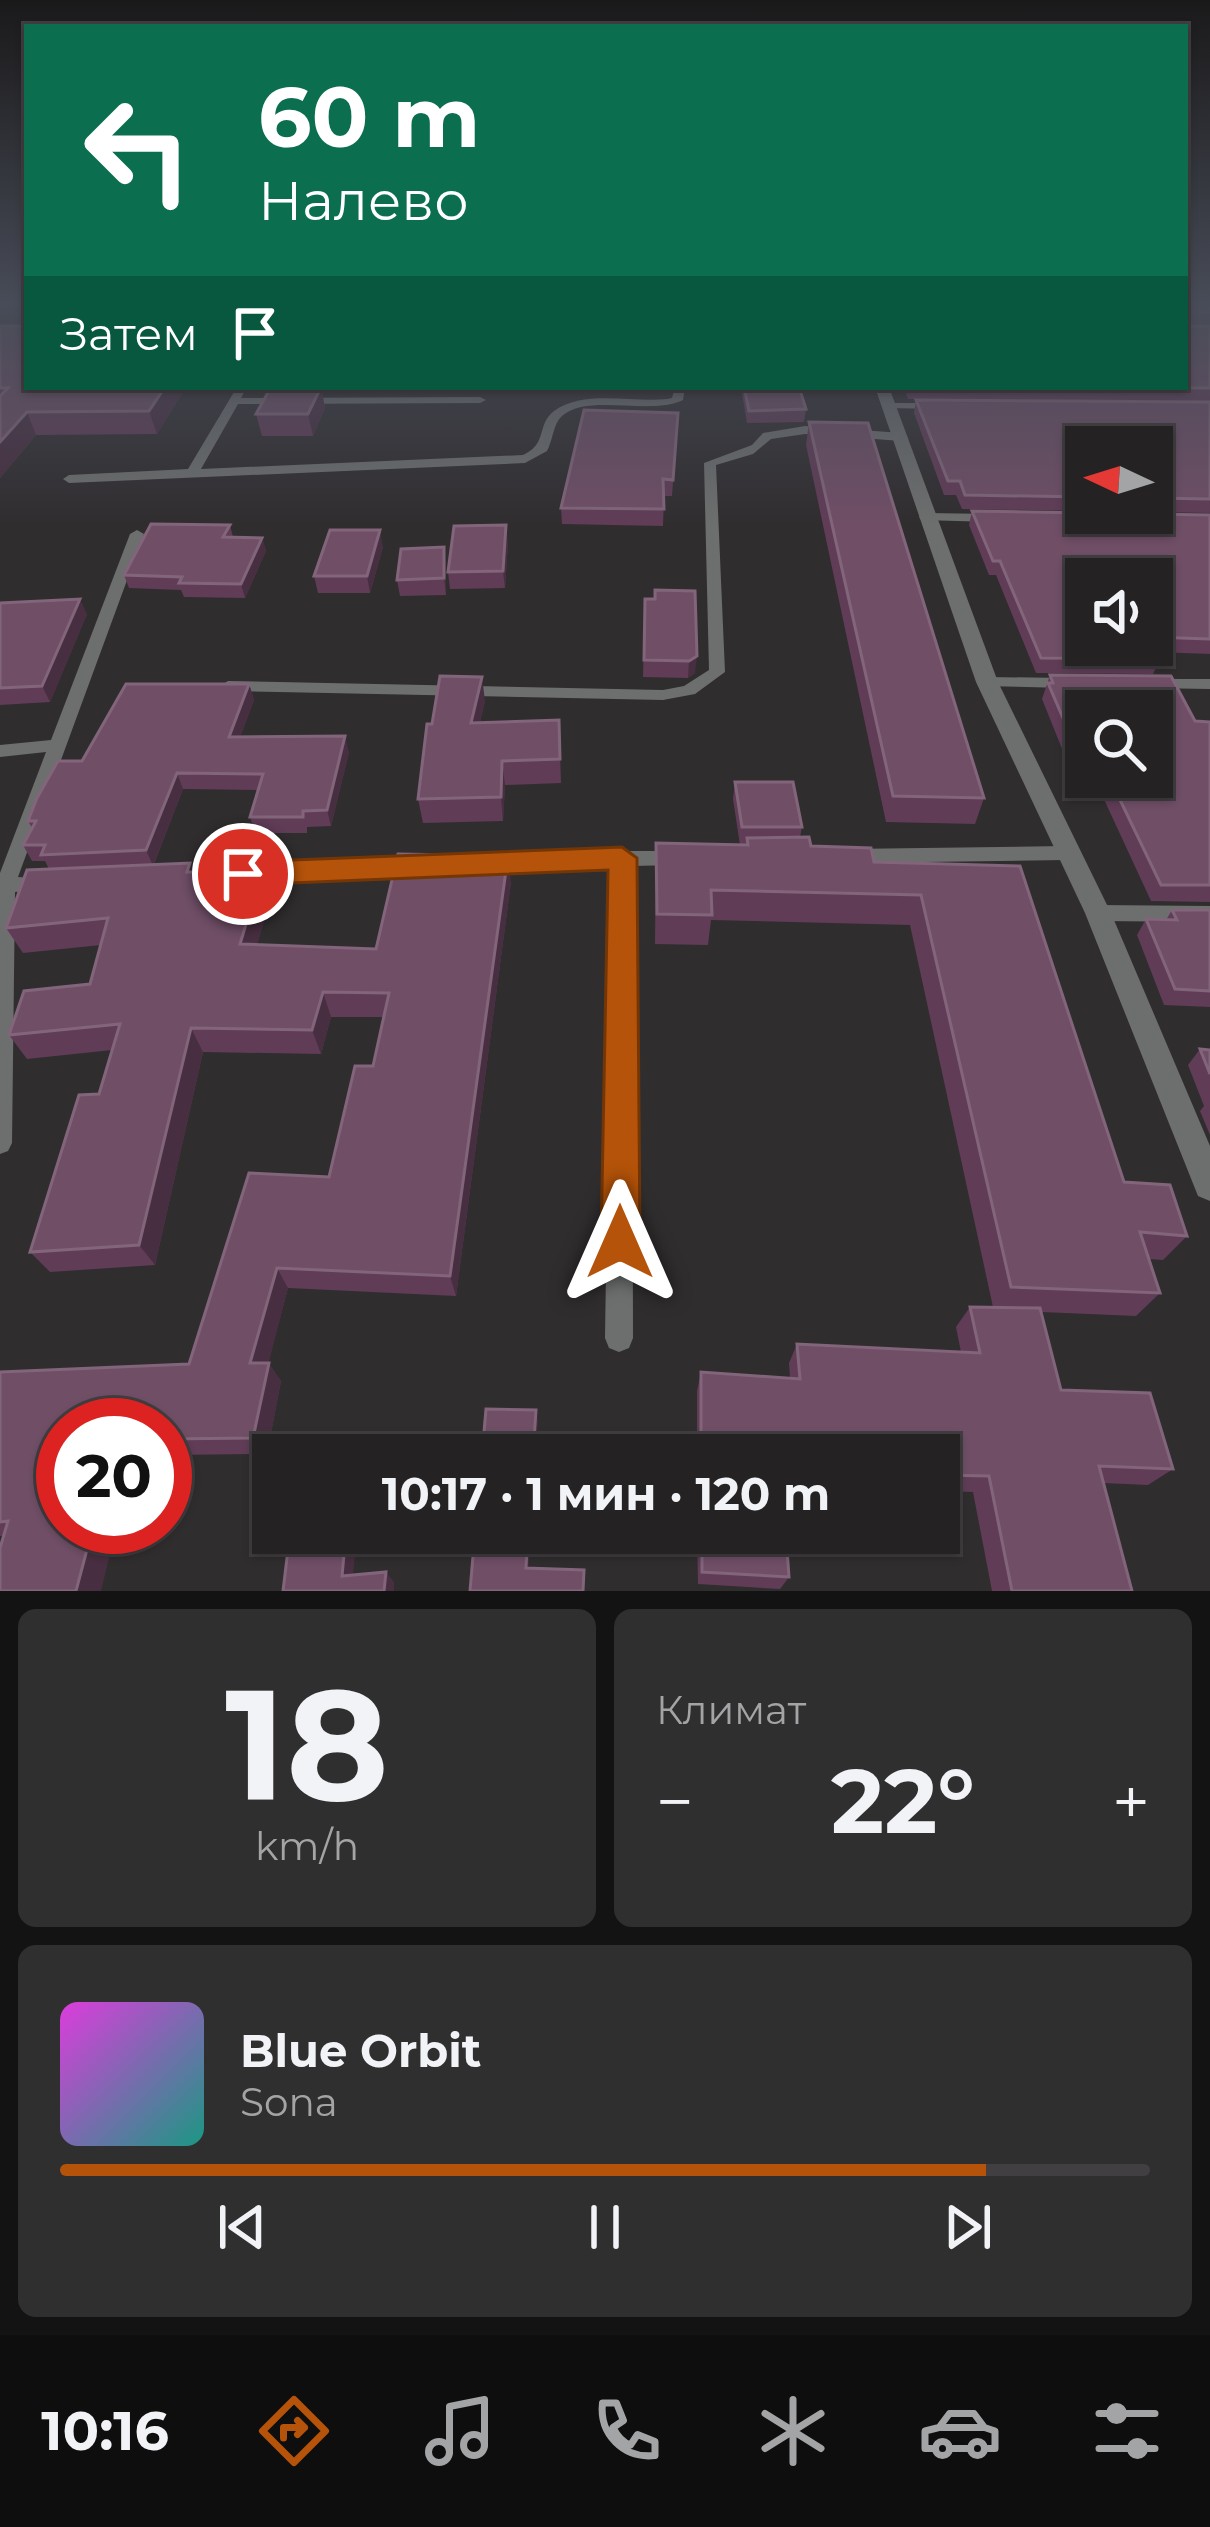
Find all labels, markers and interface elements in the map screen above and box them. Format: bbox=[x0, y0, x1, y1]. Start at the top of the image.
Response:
text: 60 m bbox=[258, 66, 480, 168]
icon: left bbox=[60, 72, 216, 228]
text: Налево bbox=[258, 168, 469, 234]
icon: arrive bbox=[222, 300, 288, 366]
text: Затем bbox=[60, 306, 198, 361]
north arrow bbox=[1065, 426, 1173, 534]
map controls bbox=[1065, 426, 1173, 798]
button: sound bbox=[1065, 558, 1173, 666]
button: search bbox=[1065, 690, 1173, 798]
pin bbox=[192, 823, 294, 925]
icon: arrive bbox=[210, 841, 276, 907]
position arrow bbox=[557, 1179, 683, 1305]
speed limit sign: 20 bbox=[36, 1398, 192, 1554]
text: 10:17 · 1 мин · 120 m bbox=[382, 1466, 830, 1521]
text: 18 bbox=[225, 1649, 389, 1839]
text: Климат bbox=[656, 1686, 806, 1734]
text: 22° bbox=[831, 1746, 975, 1856]
text: − bbox=[656, 1761, 694, 1842]
text: + bbox=[1112, 1761, 1150, 1842]
text: km/h bbox=[255, 1822, 359, 1870]
text: Blue Orbit bbox=[240, 2023, 481, 2078]
text: Sona bbox=[240, 2078, 338, 2126]
icon: previous bbox=[209, 2194, 275, 2260]
icon: pause bbox=[572, 2194, 638, 2260]
icon: next bbox=[935, 2194, 1001, 2260]
icon: directions bbox=[252, 2389, 336, 2473]
icon: music bbox=[418, 2389, 502, 2473]
icon: phone bbox=[585, 2389, 669, 2473]
icon: climate bbox=[751, 2389, 835, 2473]
icon: car bbox=[918, 2389, 1002, 2473]
icon: filters bbox=[1085, 2389, 1169, 2473]
text: 10:16 bbox=[41, 2398, 169, 2464]

